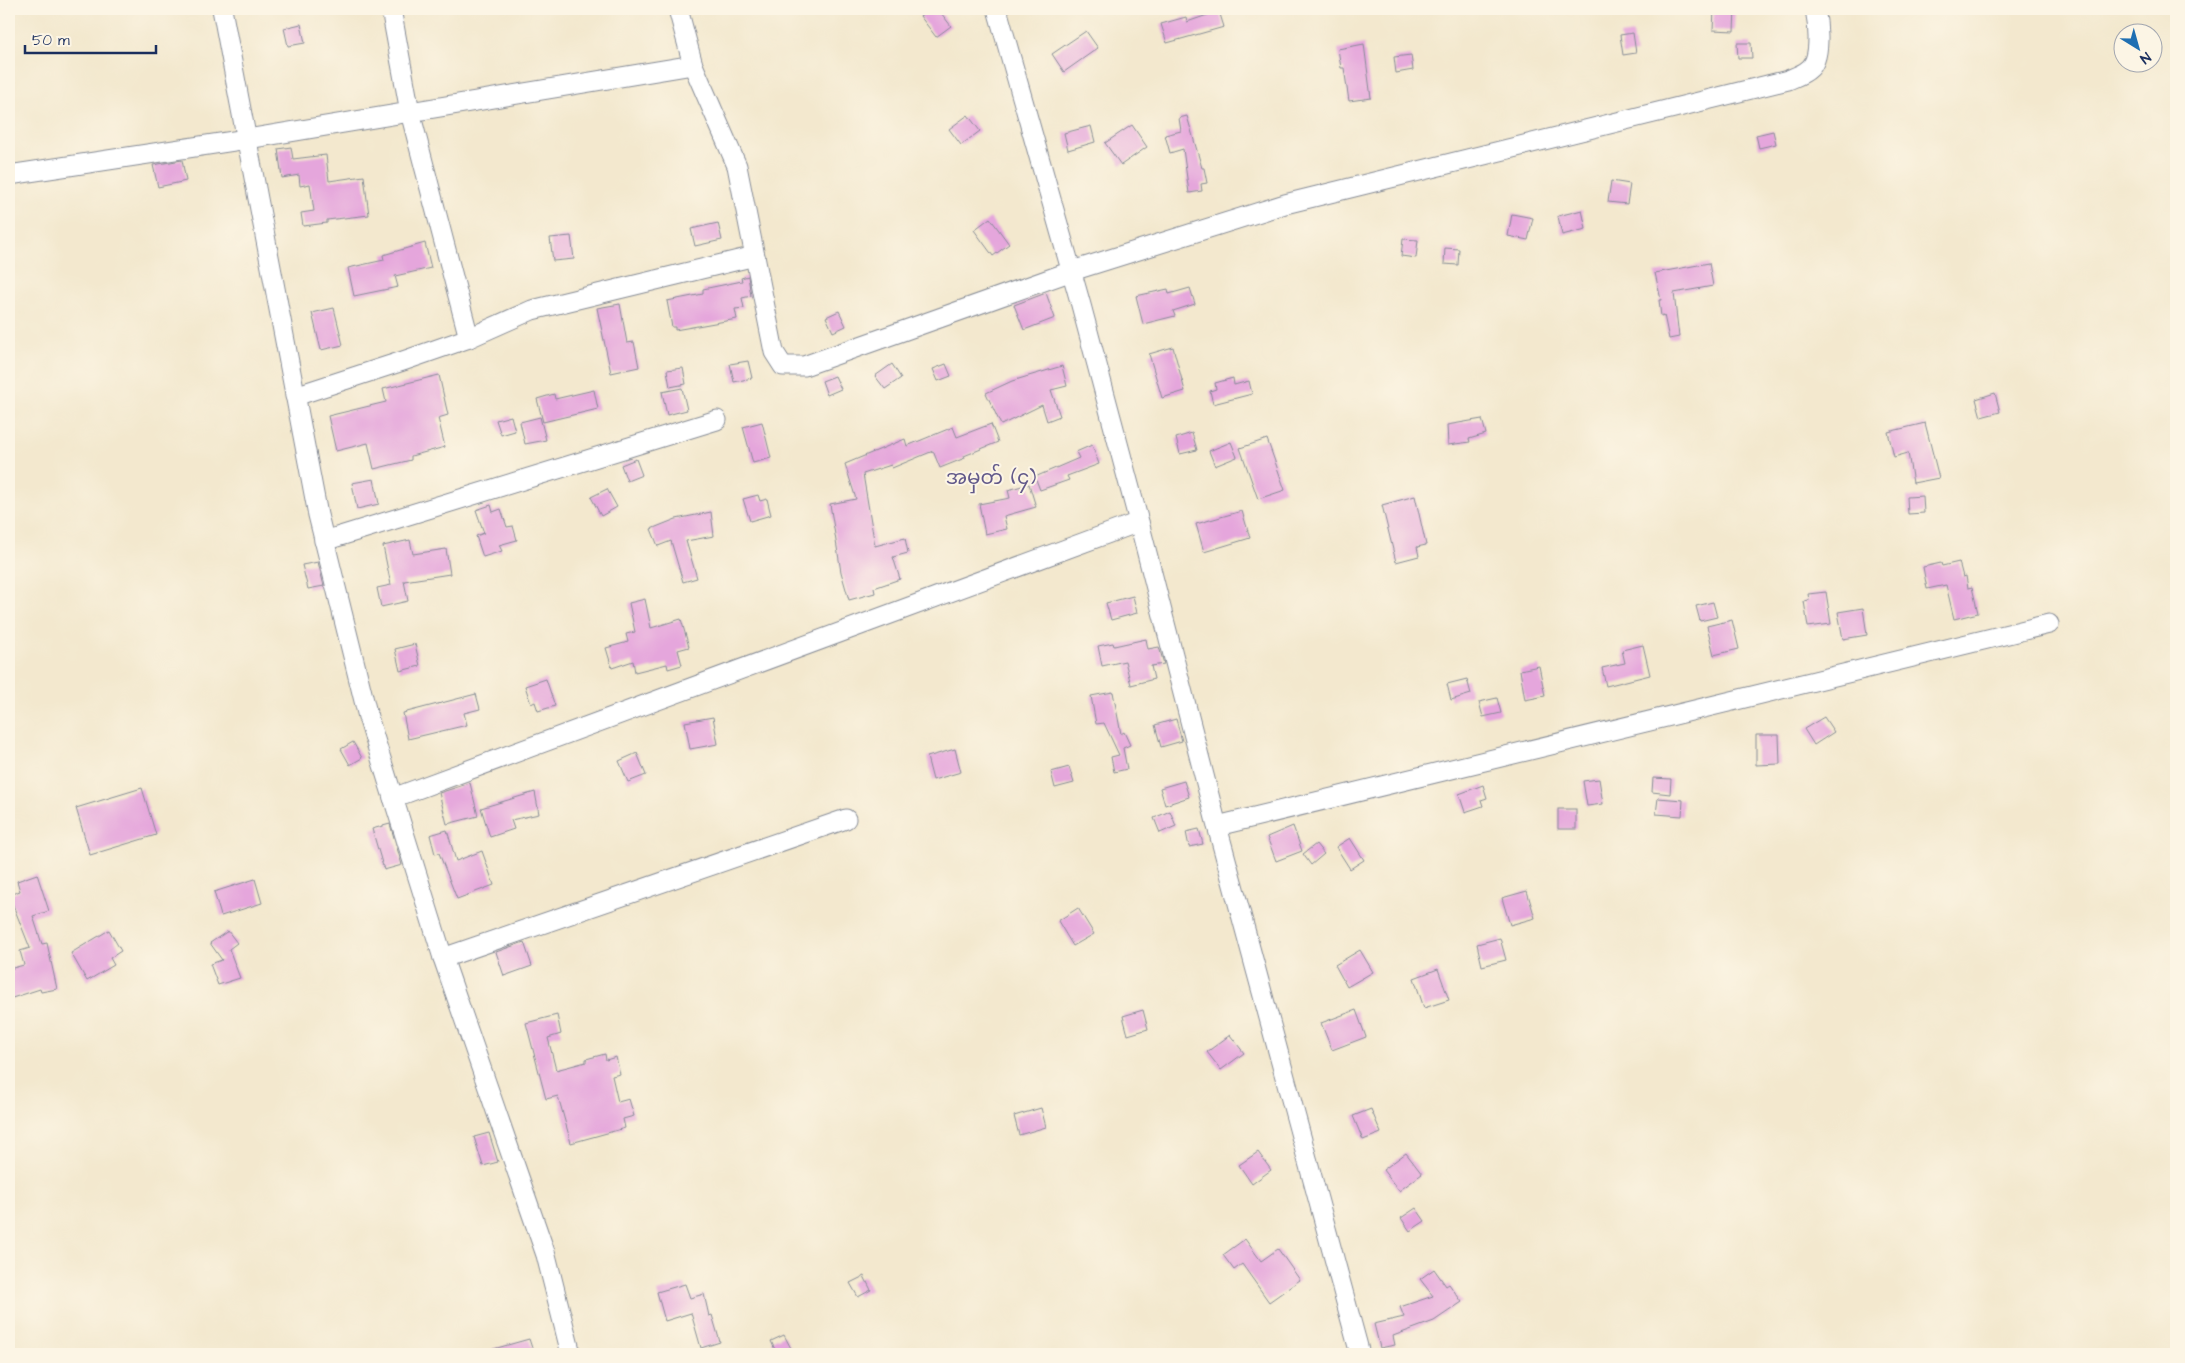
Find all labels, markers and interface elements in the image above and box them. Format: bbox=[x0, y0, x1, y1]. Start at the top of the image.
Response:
scale bar bbox=[25, 22, 156, 54]
north arrow bbox=[2112, 22, 2162, 72]
text: 50 m bbox=[32, 30, 70, 51]
text: N bbox=[2136, 47, 2155, 68]
district label: အမှတ် (၄) bbox=[946, 463, 1036, 494]

